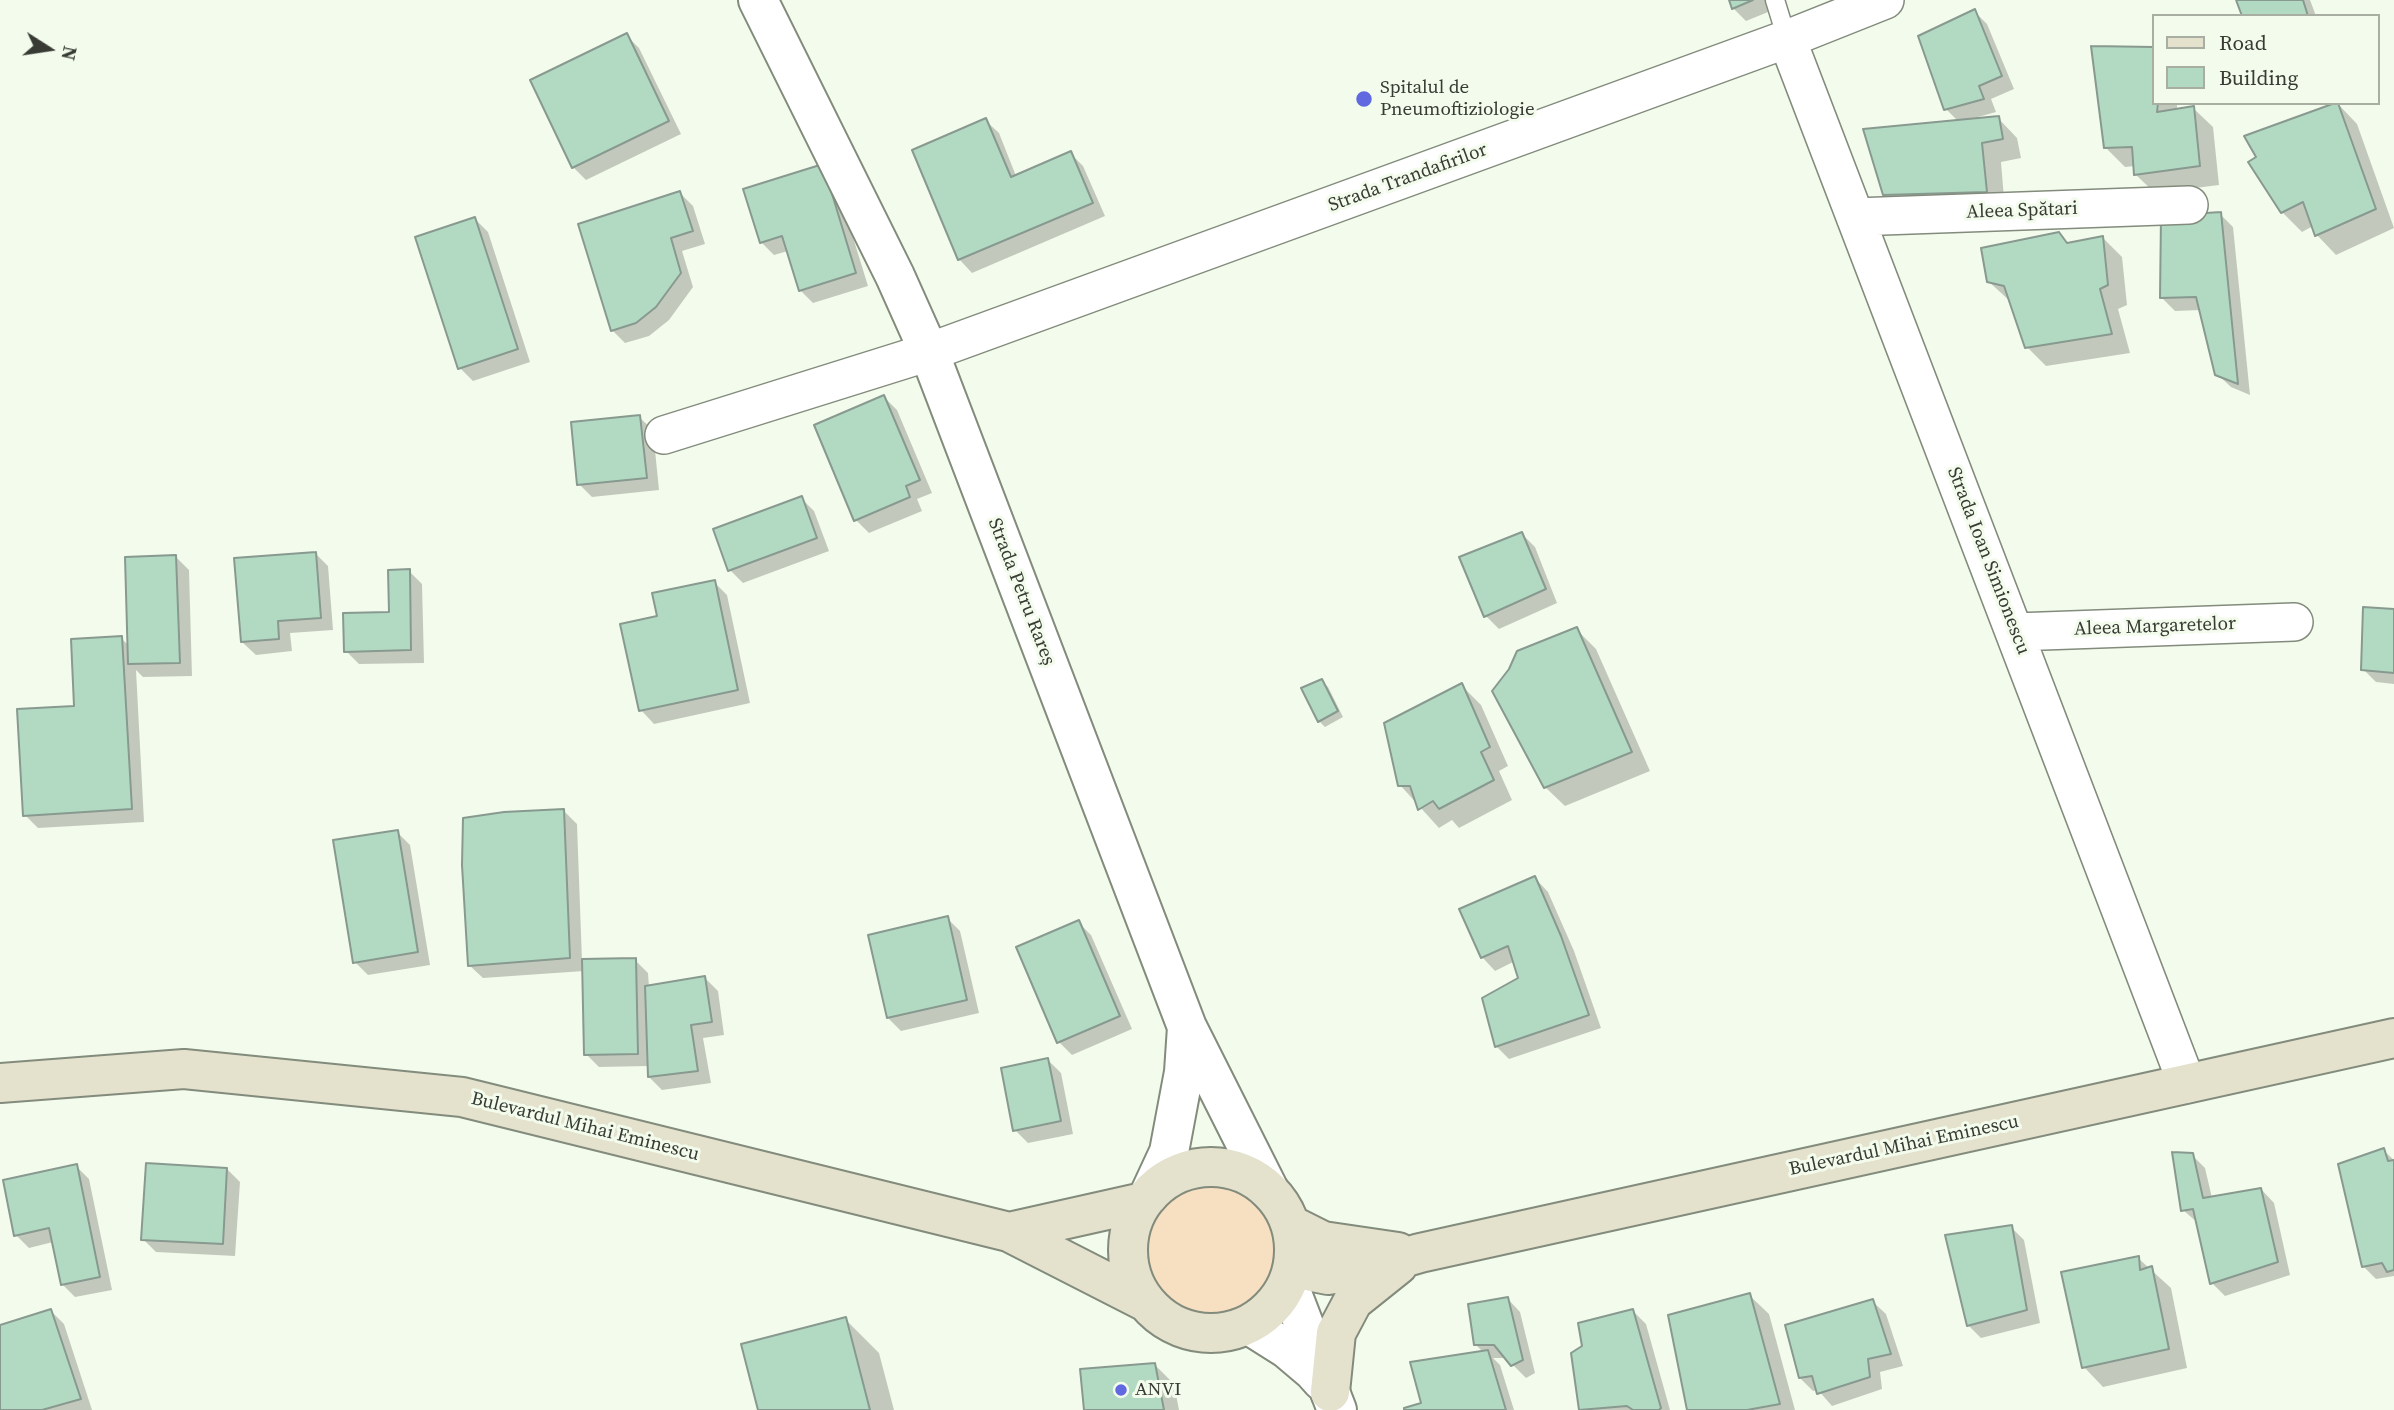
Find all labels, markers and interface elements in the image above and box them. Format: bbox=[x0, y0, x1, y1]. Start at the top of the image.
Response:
north arrow bbox=[14, 14, 84, 84]
legend bbox=[2152, 14, 2380, 105]
text: Road bbox=[2219, 28, 2267, 57]
text: N bbox=[55, 44, 84, 63]
text: Building bbox=[2219, 63, 2298, 92]
place label: Spitalul de Pneumoftiziologie bbox=[1380, 77, 1535, 121]
marker: Spitalul de Pneumoftiziologie bbox=[1354, 89, 1374, 109]
street label: Strada Trandafirilor bbox=[1325, 139, 1491, 217]
street label: Aleea Spătari bbox=[1966, 198, 2078, 224]
street label: Strada Ioan Simionescu bbox=[1942, 464, 2034, 658]
street label: Strada Petru Rareș bbox=[982, 515, 1060, 669]
street label: Aleea Margaretelor bbox=[2074, 613, 2236, 641]
street label: Bulevardul Mihai Eminescu bbox=[469, 1088, 701, 1166]
street label: Bulevardul Mihai Eminescu bbox=[1787, 1110, 2021, 1182]
place label: ANVI bbox=[1135, 1379, 1181, 1401]
marker: ANVI bbox=[1113, 1382, 1129, 1398]

